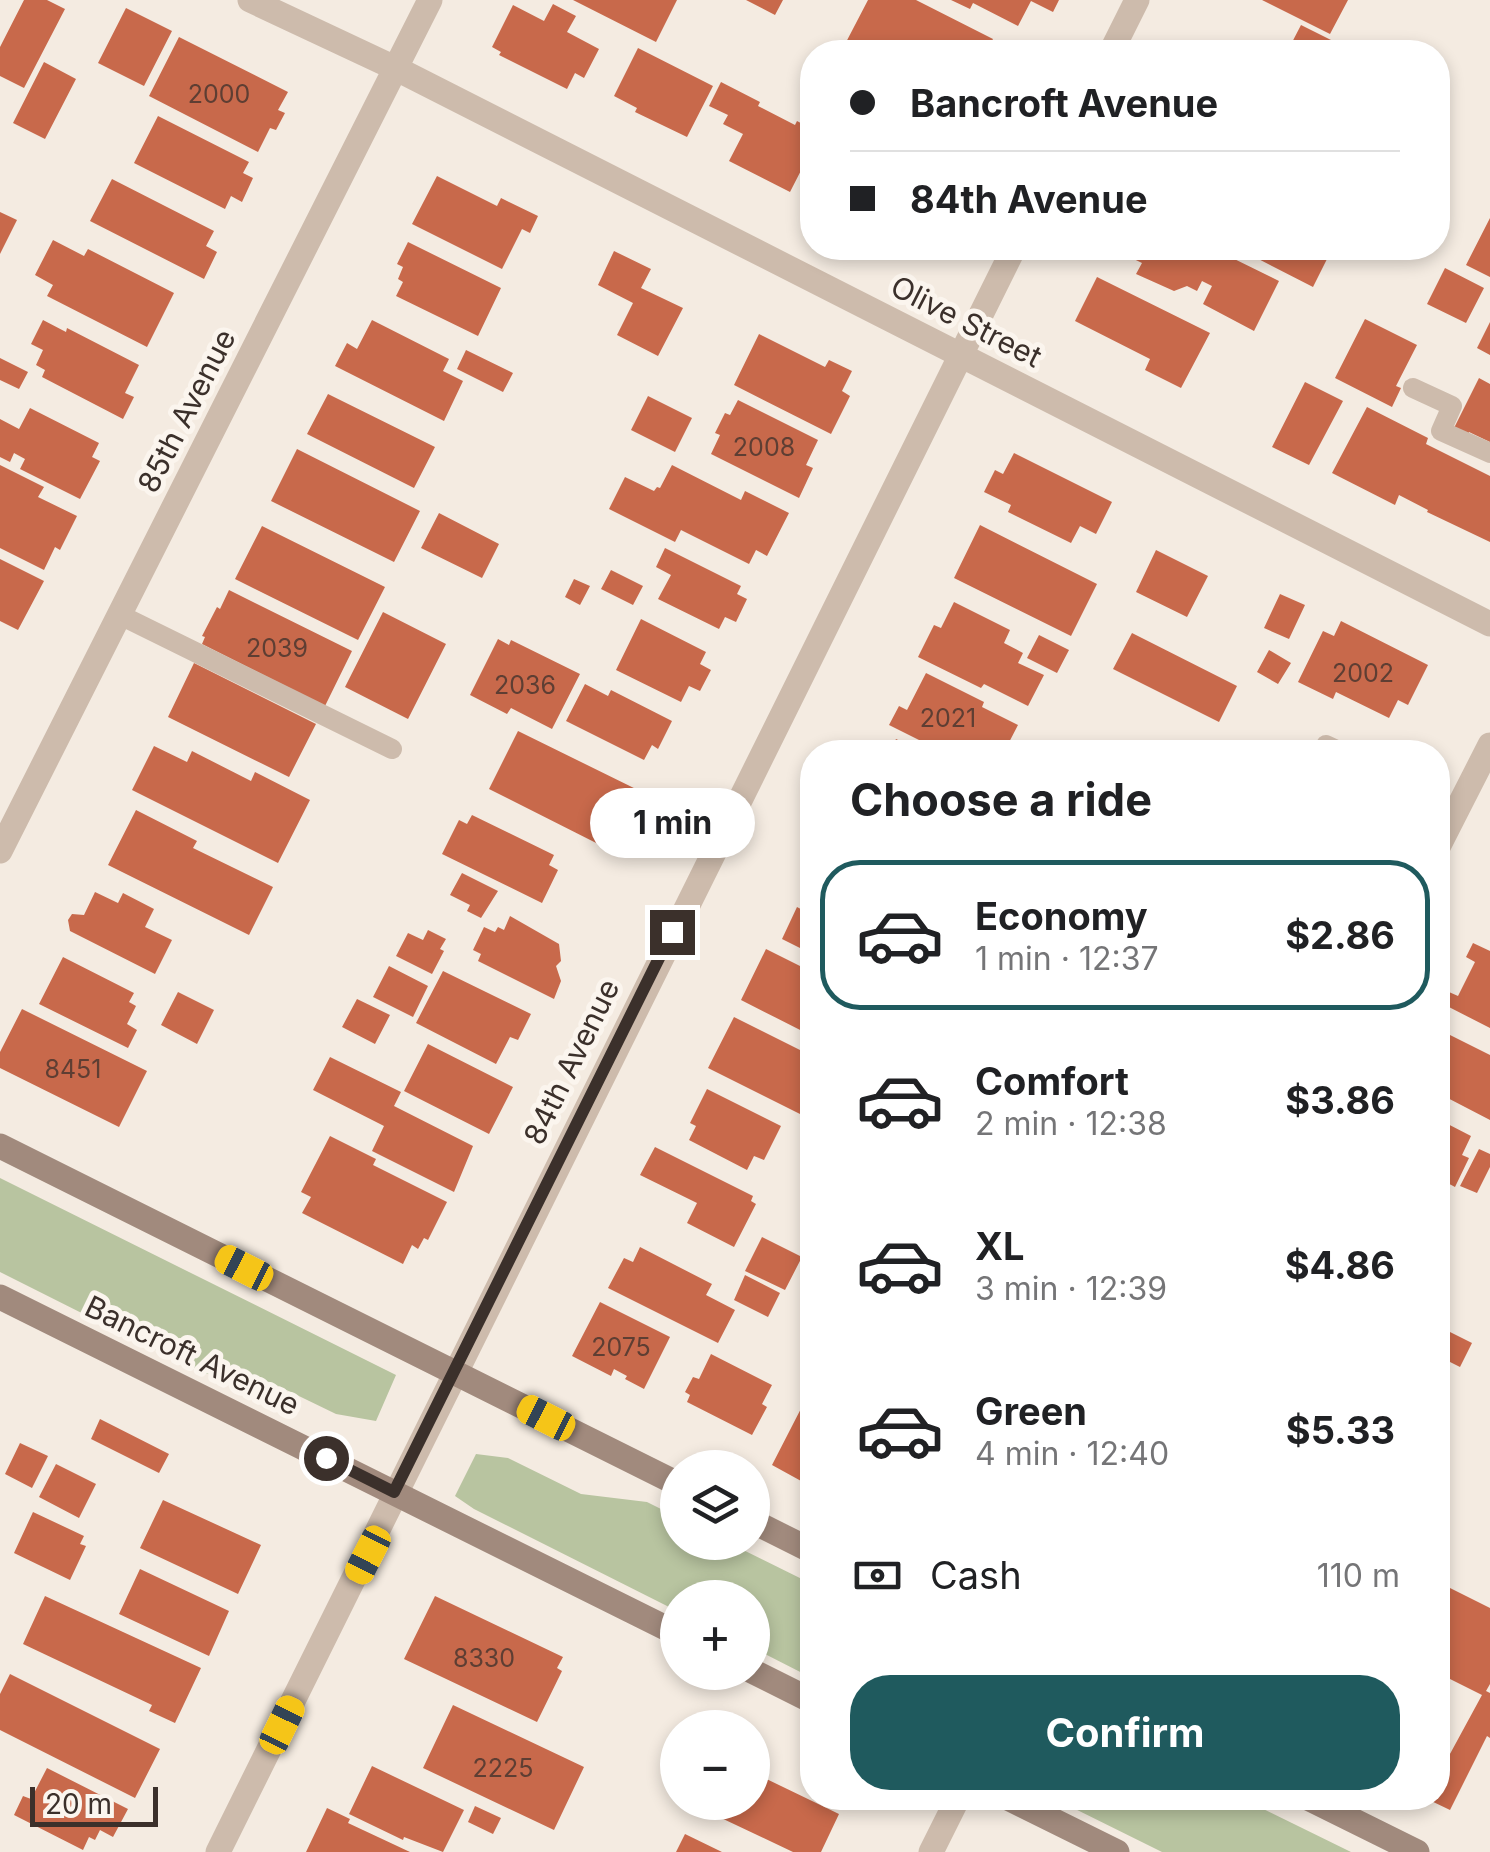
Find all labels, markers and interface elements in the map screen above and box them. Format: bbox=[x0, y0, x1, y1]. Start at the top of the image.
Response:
house number: 2000 bbox=[188, 79, 250, 109]
text: Bancroft Avenue bbox=[910, 80, 1218, 126]
text: 84th Avenue bbox=[910, 176, 1148, 222]
street label: Olive Street bbox=[885, 268, 1048, 375]
street label: 85th Avenue bbox=[130, 323, 243, 498]
house number: 2008 bbox=[733, 432, 795, 462]
house number: 2039 bbox=[246, 633, 308, 663]
house number: 2002 bbox=[1332, 658, 1394, 688]
house number: 2036 bbox=[494, 670, 556, 700]
house number: 2021 bbox=[920, 703, 976, 733]
text: Choose a ride bbox=[850, 772, 1152, 827]
callout: 1 min bbox=[590, 787, 754, 857]
text: 1 min bbox=[633, 803, 712, 842]
icon: car bbox=[855, 890, 945, 980]
text: Economy bbox=[975, 893, 1148, 939]
route end bbox=[650, 910, 695, 955]
text: $2.86 bbox=[1285, 912, 1395, 958]
text: 1 min · 12:37 bbox=[975, 939, 1159, 978]
street label: 84th Avenue bbox=[516, 973, 627, 1150]
house number: 8451 bbox=[45, 1054, 101, 1084]
icon: car bbox=[855, 1055, 945, 1145]
text: Comfort bbox=[975, 1058, 1129, 1104]
text: $3.86 bbox=[1285, 1077, 1395, 1123]
text: 2 min · 12:38 bbox=[975, 1104, 1167, 1143]
icon: car bbox=[855, 1220, 945, 1310]
text: XL bbox=[975, 1223, 1025, 1269]
car bbox=[210, 1241, 278, 1295]
text: $4.86 bbox=[1285, 1242, 1395, 1288]
text: 3 min · 12:39 bbox=[975, 1269, 1167, 1308]
street label: Bancroft Avenue bbox=[79, 1288, 305, 1423]
house number: 2075 bbox=[591, 1332, 651, 1362]
icon: car bbox=[855, 1385, 945, 1475]
text: Green bbox=[975, 1388, 1087, 1434]
car bbox=[512, 1391, 580, 1445]
text: $5.33 bbox=[1286, 1407, 1395, 1453]
text: 4 min · 12:40 bbox=[975, 1434, 1169, 1473]
route start bbox=[304, 1436, 349, 1481]
map controls bbox=[660, 1450, 770, 1820]
button: layers bbox=[660, 1450, 770, 1560]
car bbox=[341, 1521, 395, 1589]
icon: cash bbox=[850, 1548, 905, 1603]
text: Cash bbox=[930, 1552, 1022, 1598]
text: 110 m bbox=[1317, 1556, 1400, 1595]
button: + bbox=[660, 1580, 770, 1690]
house number: 8330 bbox=[453, 1643, 515, 1673]
button: Confirm bbox=[850, 1675, 1400, 1790]
car bbox=[255, 1691, 309, 1759]
button: − bbox=[660, 1710, 770, 1820]
house number: 2225 bbox=[473, 1753, 533, 1783]
scale bar bbox=[30, 1782, 158, 1826]
text: 20 m bbox=[45, 1787, 112, 1821]

